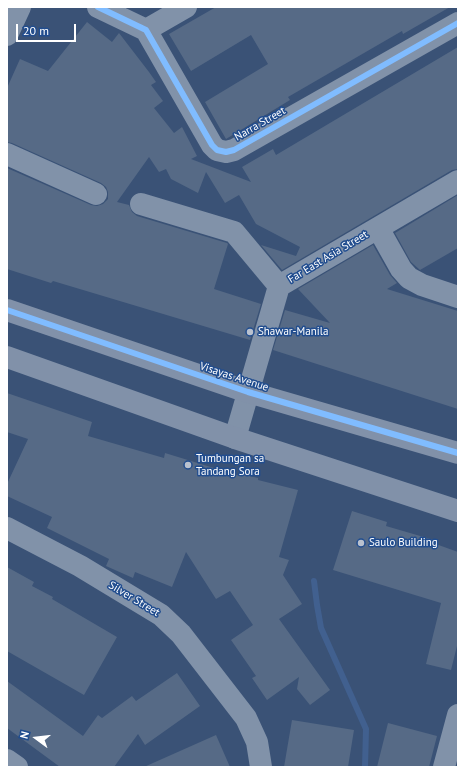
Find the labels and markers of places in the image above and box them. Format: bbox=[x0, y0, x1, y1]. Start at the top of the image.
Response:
place label: Shawar-Manila bbox=[258, 325, 328, 339]
marker: Shawar-Manila bbox=[245, 327, 255, 337]
place label: Tumbungan sa Tandang Sora bbox=[196, 452, 264, 478]
marker: Tumbungan sa Tandang Sora bbox=[183, 460, 193, 470]
place label: Saulo Building bbox=[369, 536, 438, 550]
marker: Saulo Building bbox=[356, 538, 366, 548]

